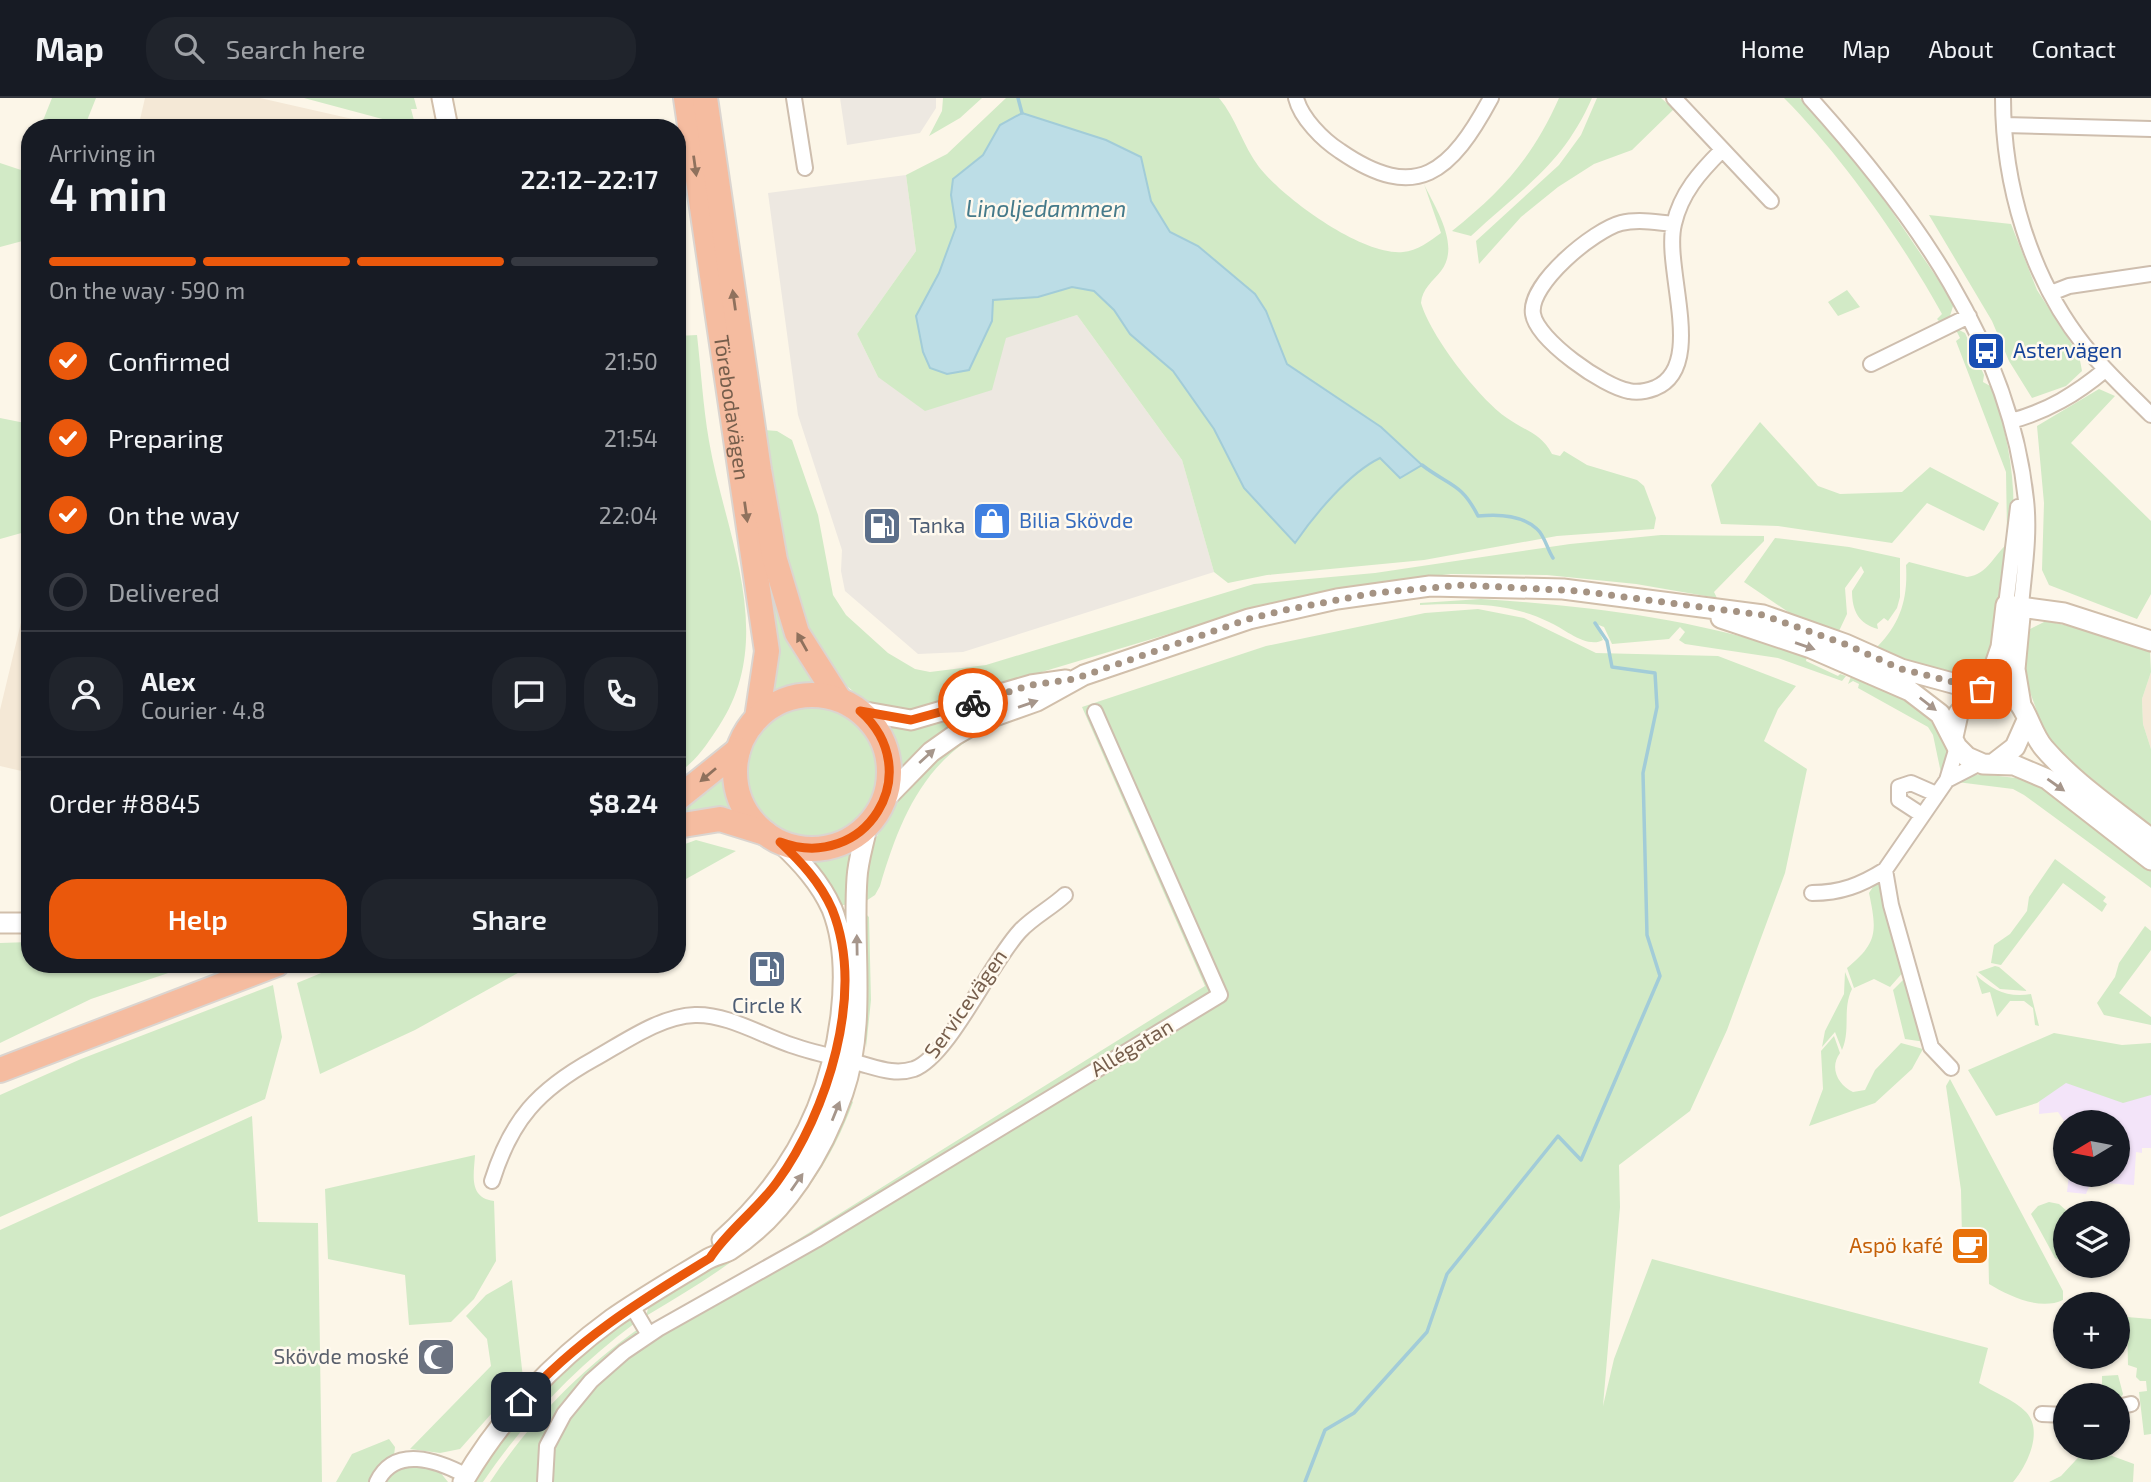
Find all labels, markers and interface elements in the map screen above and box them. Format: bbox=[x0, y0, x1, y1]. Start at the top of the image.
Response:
search box bbox=[146, 17, 636, 80]
text: Map bbox=[35, 28, 104, 68]
icon: search bbox=[170, 29, 208, 67]
text: Search here bbox=[226, 33, 365, 64]
text: Home bbox=[1741, 34, 1804, 63]
text: Map bbox=[1842, 34, 1890, 63]
text: About bbox=[1928, 34, 1994, 63]
text: Contact bbox=[2032, 34, 2116, 63]
text: Arriving in bbox=[49, 139, 156, 167]
one-way arrow bbox=[690, 155, 701, 177]
text: 22:12–22:17 bbox=[520, 163, 658, 194]
text: 4 min bbox=[49, 165, 168, 220]
water label: Linoljedammen bbox=[966, 194, 1126, 222]
text: On the way · 590 m bbox=[49, 276, 245, 304]
one-way arrow bbox=[728, 289, 739, 311]
bus stop icon: Astervägen bbox=[1965, 330, 2007, 372]
street label: Törebodavägen bbox=[710, 333, 756, 482]
place label: Astervägen bbox=[2013, 337, 2122, 362]
icon: check bbox=[49, 342, 87, 380]
text: Confirmed bbox=[108, 345, 231, 376]
text: 21:50 bbox=[604, 347, 658, 375]
icon: check bbox=[49, 419, 87, 457]
text: Preparing bbox=[108, 422, 223, 453]
text: 21:54 bbox=[604, 424, 658, 452]
icon: check bbox=[49, 496, 87, 534]
text: On the way bbox=[108, 499, 239, 530]
shop icon: Bilia Skövde bbox=[971, 500, 1013, 542]
text: 22:04 bbox=[599, 501, 658, 529]
one-way arrow bbox=[741, 501, 752, 523]
fuel station icon: Tanka bbox=[861, 505, 903, 547]
place label: Bilia Skövde bbox=[1019, 507, 1133, 532]
place label: Tanka bbox=[909, 512, 965, 537]
text: Delivered bbox=[108, 576, 220, 607]
one-way arrow bbox=[796, 632, 808, 652]
one-way arrow bbox=[1795, 641, 1816, 652]
button: person bbox=[49, 657, 123, 731]
button: chat bbox=[492, 657, 566, 731]
button: phone bbox=[584, 657, 658, 731]
pin bbox=[1952, 659, 2012, 719]
text: Alex bbox=[141, 665, 196, 696]
courier bbox=[938, 668, 1008, 738]
icon: bag bbox=[1963, 670, 2001, 708]
icon: bike bbox=[954, 684, 992, 722]
text: Courier · 4.8 bbox=[141, 696, 265, 724]
one-way arrow bbox=[1919, 697, 1937, 711]
one-way arrow bbox=[1017, 698, 1038, 709]
one-way arrow bbox=[918, 749, 935, 765]
one-way arrow bbox=[699, 767, 717, 782]
one-way arrow bbox=[2047, 778, 2065, 792]
text: Order #8845 bbox=[49, 787, 200, 818]
text: $8.24 bbox=[589, 787, 658, 818]
button: Help bbox=[49, 879, 347, 959]
button: Share bbox=[361, 879, 658, 959]
one-way arrow bbox=[851, 934, 863, 956]
street label: Servicevägen bbox=[918, 944, 1011, 1062]
fuel station icon: Circle K bbox=[746, 948, 788, 990]
place label: Circle K bbox=[732, 992, 803, 1017]
street label: Allégatan bbox=[1085, 1012, 1177, 1081]
one-way arrow bbox=[830, 1100, 841, 1121]
north arrow bbox=[2053, 1110, 2130, 1186]
map controls bbox=[2053, 1110, 2130, 1460]
one-way arrow bbox=[790, 1173, 804, 1191]
button: layers bbox=[2053, 1201, 2130, 1278]
cafe icon: Aspö kafé bbox=[1949, 1225, 1991, 1267]
place label: Aspö kafé bbox=[1849, 1232, 1943, 1257]
button: + bbox=[2053, 1292, 2130, 1369]
mosque icon: Skövde moské bbox=[415, 1336, 457, 1378]
place label: Skövde moské bbox=[273, 1343, 409, 1368]
pin bbox=[491, 1372, 551, 1432]
icon: home bbox=[502, 1383, 540, 1421]
button: − bbox=[2053, 1383, 2130, 1460]

